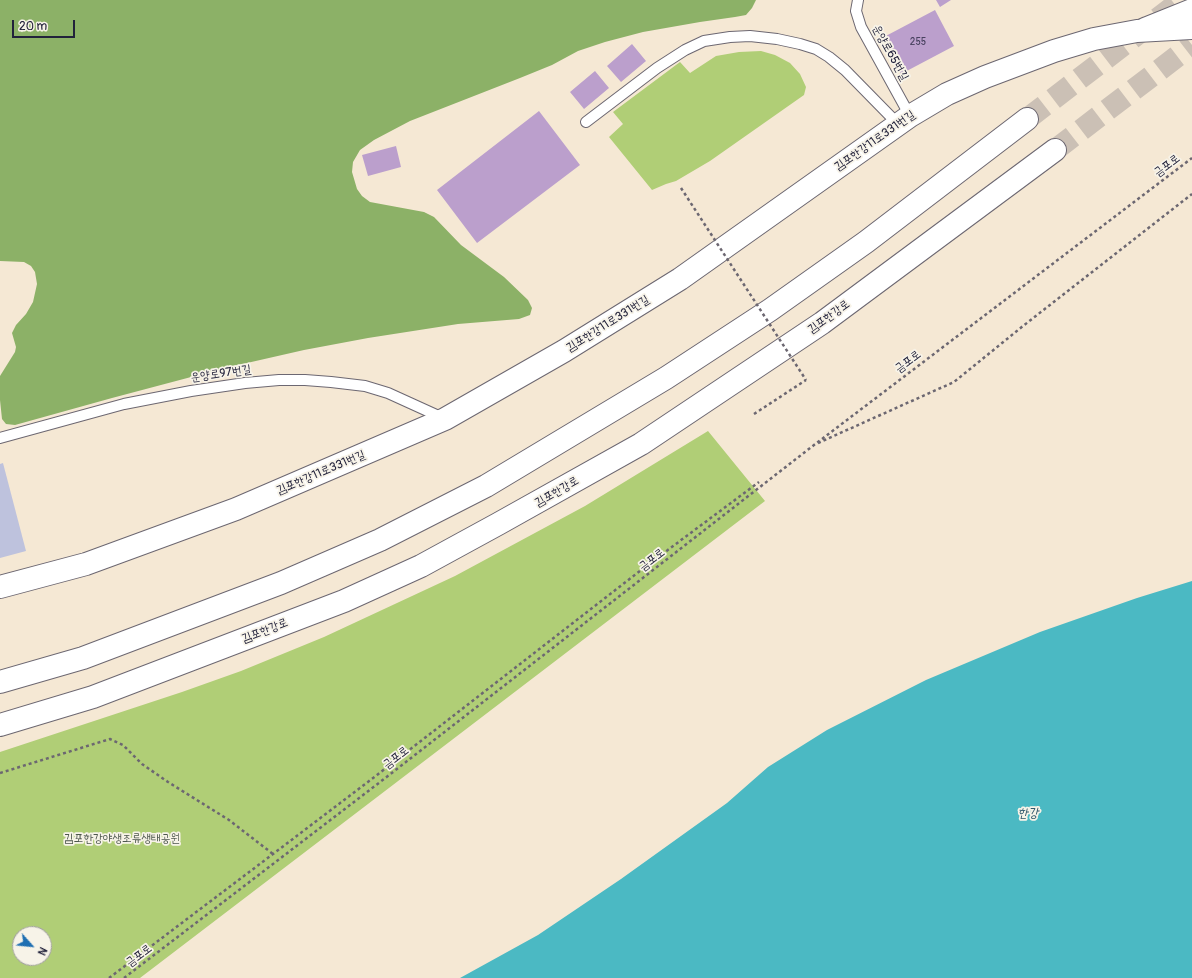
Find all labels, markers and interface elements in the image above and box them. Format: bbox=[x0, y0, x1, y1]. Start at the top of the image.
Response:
scale bar bbox=[14, 12, 77, 38]
text: 20 m bbox=[19, 19, 47, 34]
street label: 운양로65번길 bbox=[869, 22, 911, 84]
house number: 255 bbox=[910, 36, 926, 48]
street label: 김포한강11로331번길 bbox=[832, 108, 918, 174]
street label: 금포로 bbox=[1151, 152, 1183, 180]
street label: 김포한강11로331번길 bbox=[564, 293, 652, 355]
street label: 김포한강로 bbox=[805, 297, 853, 337]
street label: 금포로 bbox=[892, 348, 924, 376]
street label: 운양로97번길 bbox=[190, 363, 252, 385]
street label: 김포한강11로331번길 bbox=[274, 448, 368, 498]
street label: 김포한강로 bbox=[532, 474, 582, 510]
street label: 금포로 bbox=[636, 545, 668, 575]
street label: 김포한강로 bbox=[240, 616, 290, 646]
street label: 금포로 bbox=[380, 743, 412, 773]
water label: 한강 bbox=[1018, 806, 1038, 822]
park label: 김포한강야생조류생태공원 bbox=[64, 832, 180, 846]
north arrow bbox=[12, 926, 52, 966]
street label: 금포로 bbox=[123, 942, 155, 970]
text: N bbox=[35, 945, 50, 957]

